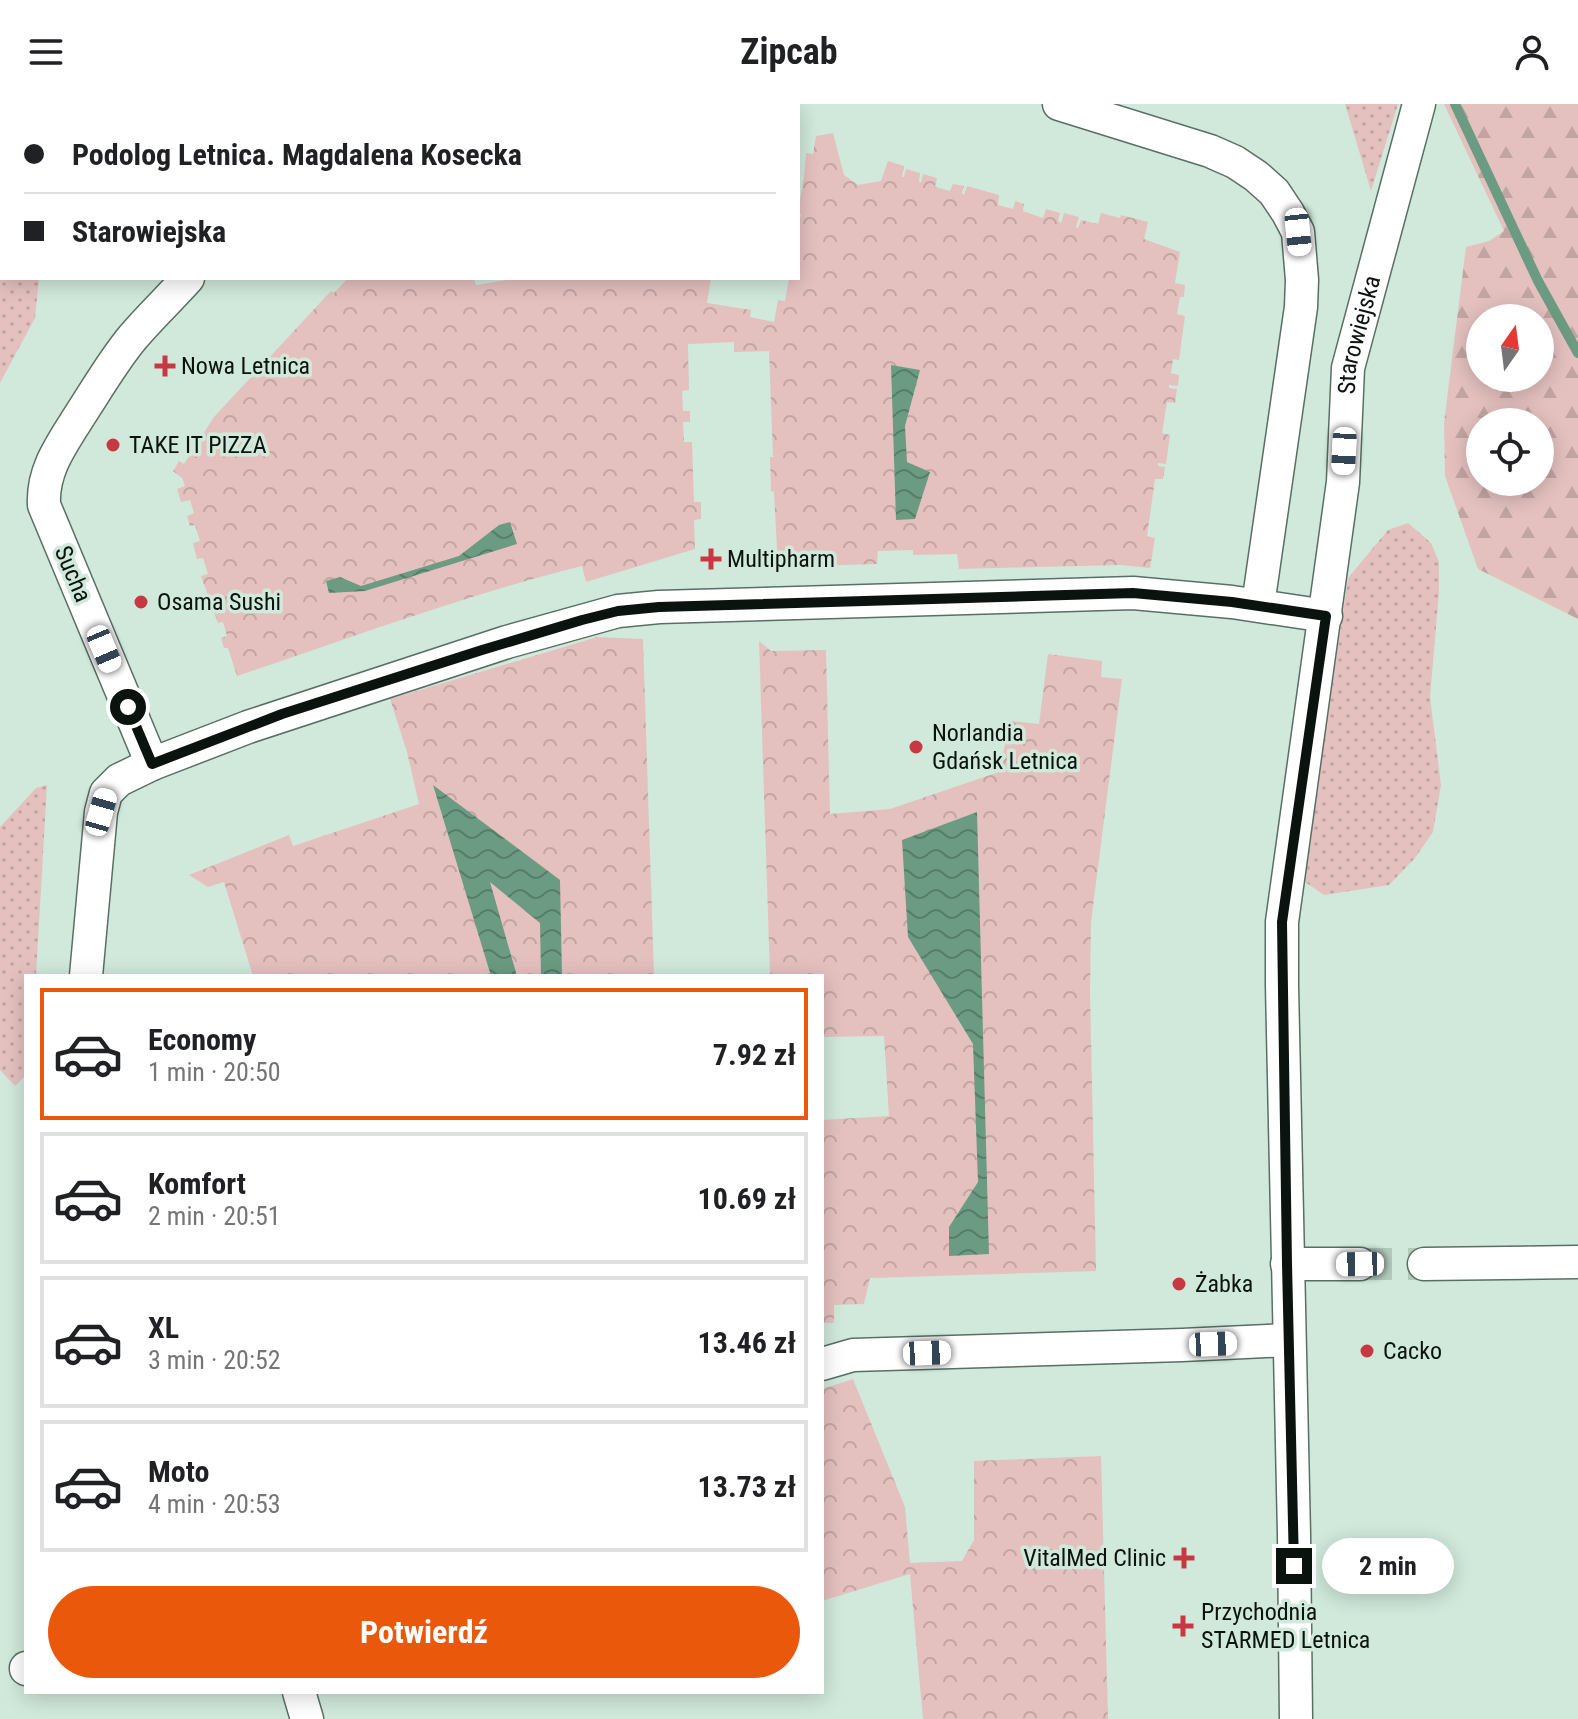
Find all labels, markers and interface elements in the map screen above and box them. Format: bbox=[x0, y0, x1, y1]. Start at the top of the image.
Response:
icon: menu bbox=[24, 30, 68, 74]
icon: person bbox=[1510, 30, 1554, 74]
text: Zipcab bbox=[740, 31, 838, 73]
text: Podolog Letnica. Magdalena Kosecka bbox=[72, 137, 522, 172]
car bbox=[1284, 207, 1312, 257]
text: Starowiejska bbox=[72, 214, 226, 249]
street label: Starowiejska bbox=[1333, 272, 1386, 395]
north arrow bbox=[1466, 304, 1554, 392]
map controls bbox=[1466, 304, 1554, 496]
place label: Nowa Letnica bbox=[181, 352, 310, 380]
marker: Nowa Letnica bbox=[156, 357, 174, 375]
button: locate bbox=[1466, 408, 1554, 496]
car bbox=[1331, 426, 1357, 476]
place label: TAKE IT PIZZA bbox=[129, 431, 267, 459]
marker: TAKE IT PIZZA bbox=[104, 436, 122, 454]
street label: Sucha bbox=[49, 542, 97, 606]
place label: Multipharm bbox=[727, 545, 835, 573]
marker: Multipharm bbox=[702, 550, 720, 568]
place label: Osama Sushi bbox=[157, 588, 281, 616]
marker: Osama Sushi bbox=[132, 593, 150, 611]
car bbox=[84, 622, 124, 676]
route start bbox=[110, 689, 146, 725]
place label: Norlandia Gdańsk Letnica bbox=[932, 719, 1078, 775]
marker: Norlandia Gdańsk Letnica bbox=[907, 738, 925, 756]
car bbox=[83, 786, 119, 838]
icon: car bbox=[52, 1018, 124, 1090]
text: Economy bbox=[148, 1022, 256, 1057]
text: 7.92 zł bbox=[713, 1037, 796, 1072]
text: 1 min · 20:50 bbox=[148, 1057, 281, 1087]
icon: car bbox=[52, 1162, 124, 1234]
text: Komfort bbox=[148, 1166, 246, 1201]
text: 10.69 zł bbox=[698, 1181, 796, 1216]
text: 2 min · 20:51 bbox=[148, 1201, 281, 1231]
car bbox=[1336, 1252, 1384, 1276]
place label: Żabka bbox=[1195, 1270, 1253, 1298]
marker: Żabka bbox=[1170, 1275, 1188, 1293]
icon: car bbox=[52, 1306, 124, 1378]
text: XL bbox=[148, 1310, 179, 1345]
text: 13.46 zł bbox=[698, 1325, 796, 1360]
car bbox=[1189, 1331, 1237, 1357]
place label: Cacko bbox=[1383, 1337, 1442, 1365]
car bbox=[903, 1340, 951, 1366]
marker: Cacko bbox=[1358, 1342, 1376, 1360]
text: 3 min · 20:52 bbox=[148, 1345, 281, 1375]
icon: car bbox=[52, 1450, 124, 1522]
text: Moto bbox=[148, 1454, 209, 1489]
text: 13.73 zł bbox=[698, 1469, 796, 1504]
text: 4 min · 20:53 bbox=[148, 1489, 281, 1519]
callout: 2 min bbox=[1322, 1538, 1454, 1594]
place label: VitalMed Clinic bbox=[1023, 1544, 1166, 1572]
marker: VitalMed Clinic bbox=[1173, 1547, 1195, 1569]
route end bbox=[1276, 1548, 1312, 1584]
text: 2 min bbox=[1359, 1551, 1417, 1581]
button: Potwierdź bbox=[48, 1586, 800, 1678]
place label: Przychodnia STARMED Letnica bbox=[1201, 1598, 1370, 1654]
marker: Przychodnia STARMED Letnica bbox=[1172, 1615, 1194, 1637]

